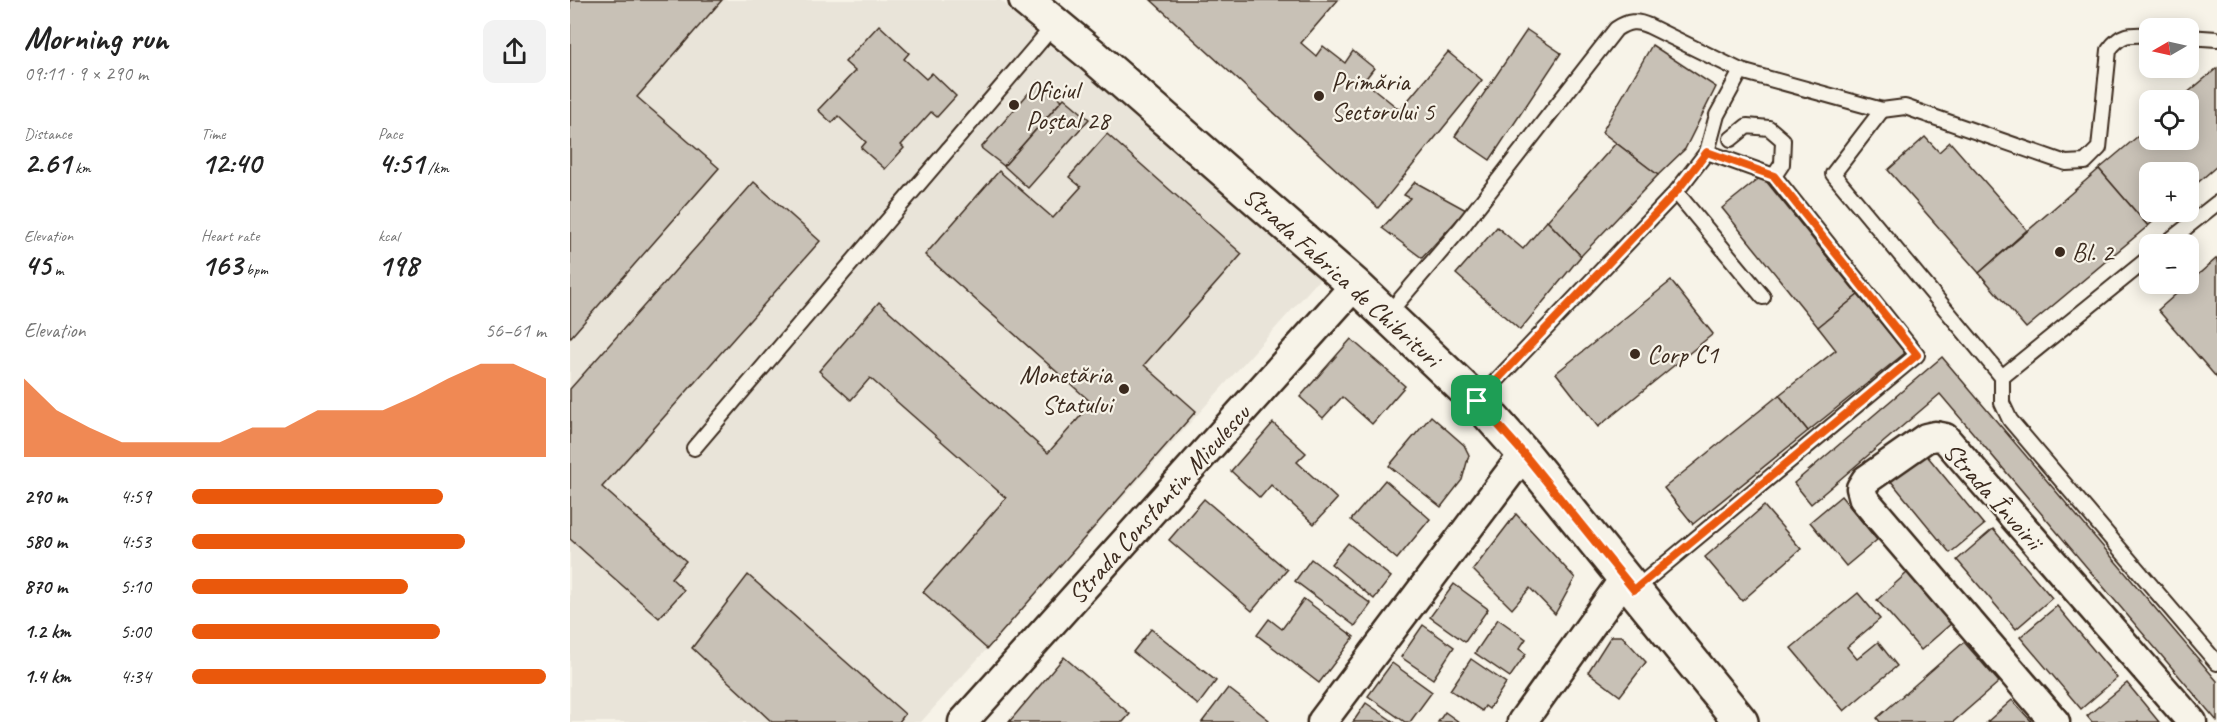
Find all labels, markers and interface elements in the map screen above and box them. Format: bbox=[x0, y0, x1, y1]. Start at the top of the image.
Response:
text: Morning run bbox=[24, 17, 168, 59]
north arrow bbox=[2139, 18, 2199, 78]
map controls bbox=[2139, 18, 2199, 294]
button: share bbox=[483, 20, 546, 83]
text: 09:11 · 9 × 290 m bbox=[24, 61, 148, 86]
place label: Primăria Sectorului 5 bbox=[1331, 65, 1436, 128]
place label: Oficiul Poștal 28 bbox=[1026, 74, 1112, 137]
marker: Primăria Sectorului 5 bbox=[1312, 89, 1326, 103]
button: locate bbox=[2139, 90, 2199, 150]
marker: Oficiul Poștal 28 bbox=[1007, 98, 1021, 112]
text: Distance bbox=[24, 124, 72, 144]
text: Time bbox=[201, 124, 225, 144]
text: Pace bbox=[378, 124, 403, 144]
text: 2.61 bbox=[24, 144, 71, 182]
text: 12:40 bbox=[201, 144, 261, 182]
text: 4:51 bbox=[378, 144, 424, 182]
text: km bbox=[71, 158, 91, 178]
text: /km bbox=[424, 158, 449, 178]
button: + bbox=[2139, 162, 2199, 222]
street label: Strada Fabrica de Chibrituri bbox=[1236, 179, 1450, 377]
text: Elevation bbox=[24, 226, 73, 246]
text: Heart rate bbox=[201, 226, 259, 246]
text: kcal bbox=[378, 226, 399, 246]
button: − bbox=[2139, 234, 2199, 294]
place label: Bl. 2 bbox=[2072, 236, 2116, 269]
marker: Bl. 2 bbox=[2053, 245, 2067, 259]
text: 45 bbox=[24, 246, 51, 284]
text: 163 bbox=[201, 246, 242, 284]
text: 198 bbox=[378, 246, 418, 284]
text: m bbox=[51, 260, 63, 280]
text: bpm bbox=[242, 260, 268, 280]
text: Elevation bbox=[24, 318, 86, 343]
text: 56–61 m bbox=[485, 318, 546, 343]
place label: Corp C1 bbox=[1647, 338, 1719, 371]
marker: Corp C1 bbox=[1628, 347, 1642, 361]
place label: Monetăria Statului bbox=[1019, 358, 1115, 421]
pin bbox=[1451, 375, 1502, 426]
marker: Monetăria Statului bbox=[1117, 382, 1131, 396]
icon: arrive bbox=[1460, 384, 1493, 417]
street label: Strada Constantin Miculescu bbox=[1061, 396, 1258, 611]
street label: Strada Învoirii bbox=[1936, 435, 2052, 559]
text: 290 m bbox=[24, 484, 67, 509]
text: 4:59 bbox=[120, 484, 151, 509]
text: 580 m bbox=[24, 529, 67, 554]
text: 4:53 bbox=[120, 529, 151, 554]
text: 870 m bbox=[24, 574, 67, 599]
text: 5:10 bbox=[120, 574, 151, 599]
text: 1.2 km bbox=[24, 619, 71, 644]
text: 5:00 bbox=[120, 619, 151, 644]
text: 1.4 km bbox=[24, 664, 71, 689]
text: 4:34 bbox=[120, 664, 151, 689]

